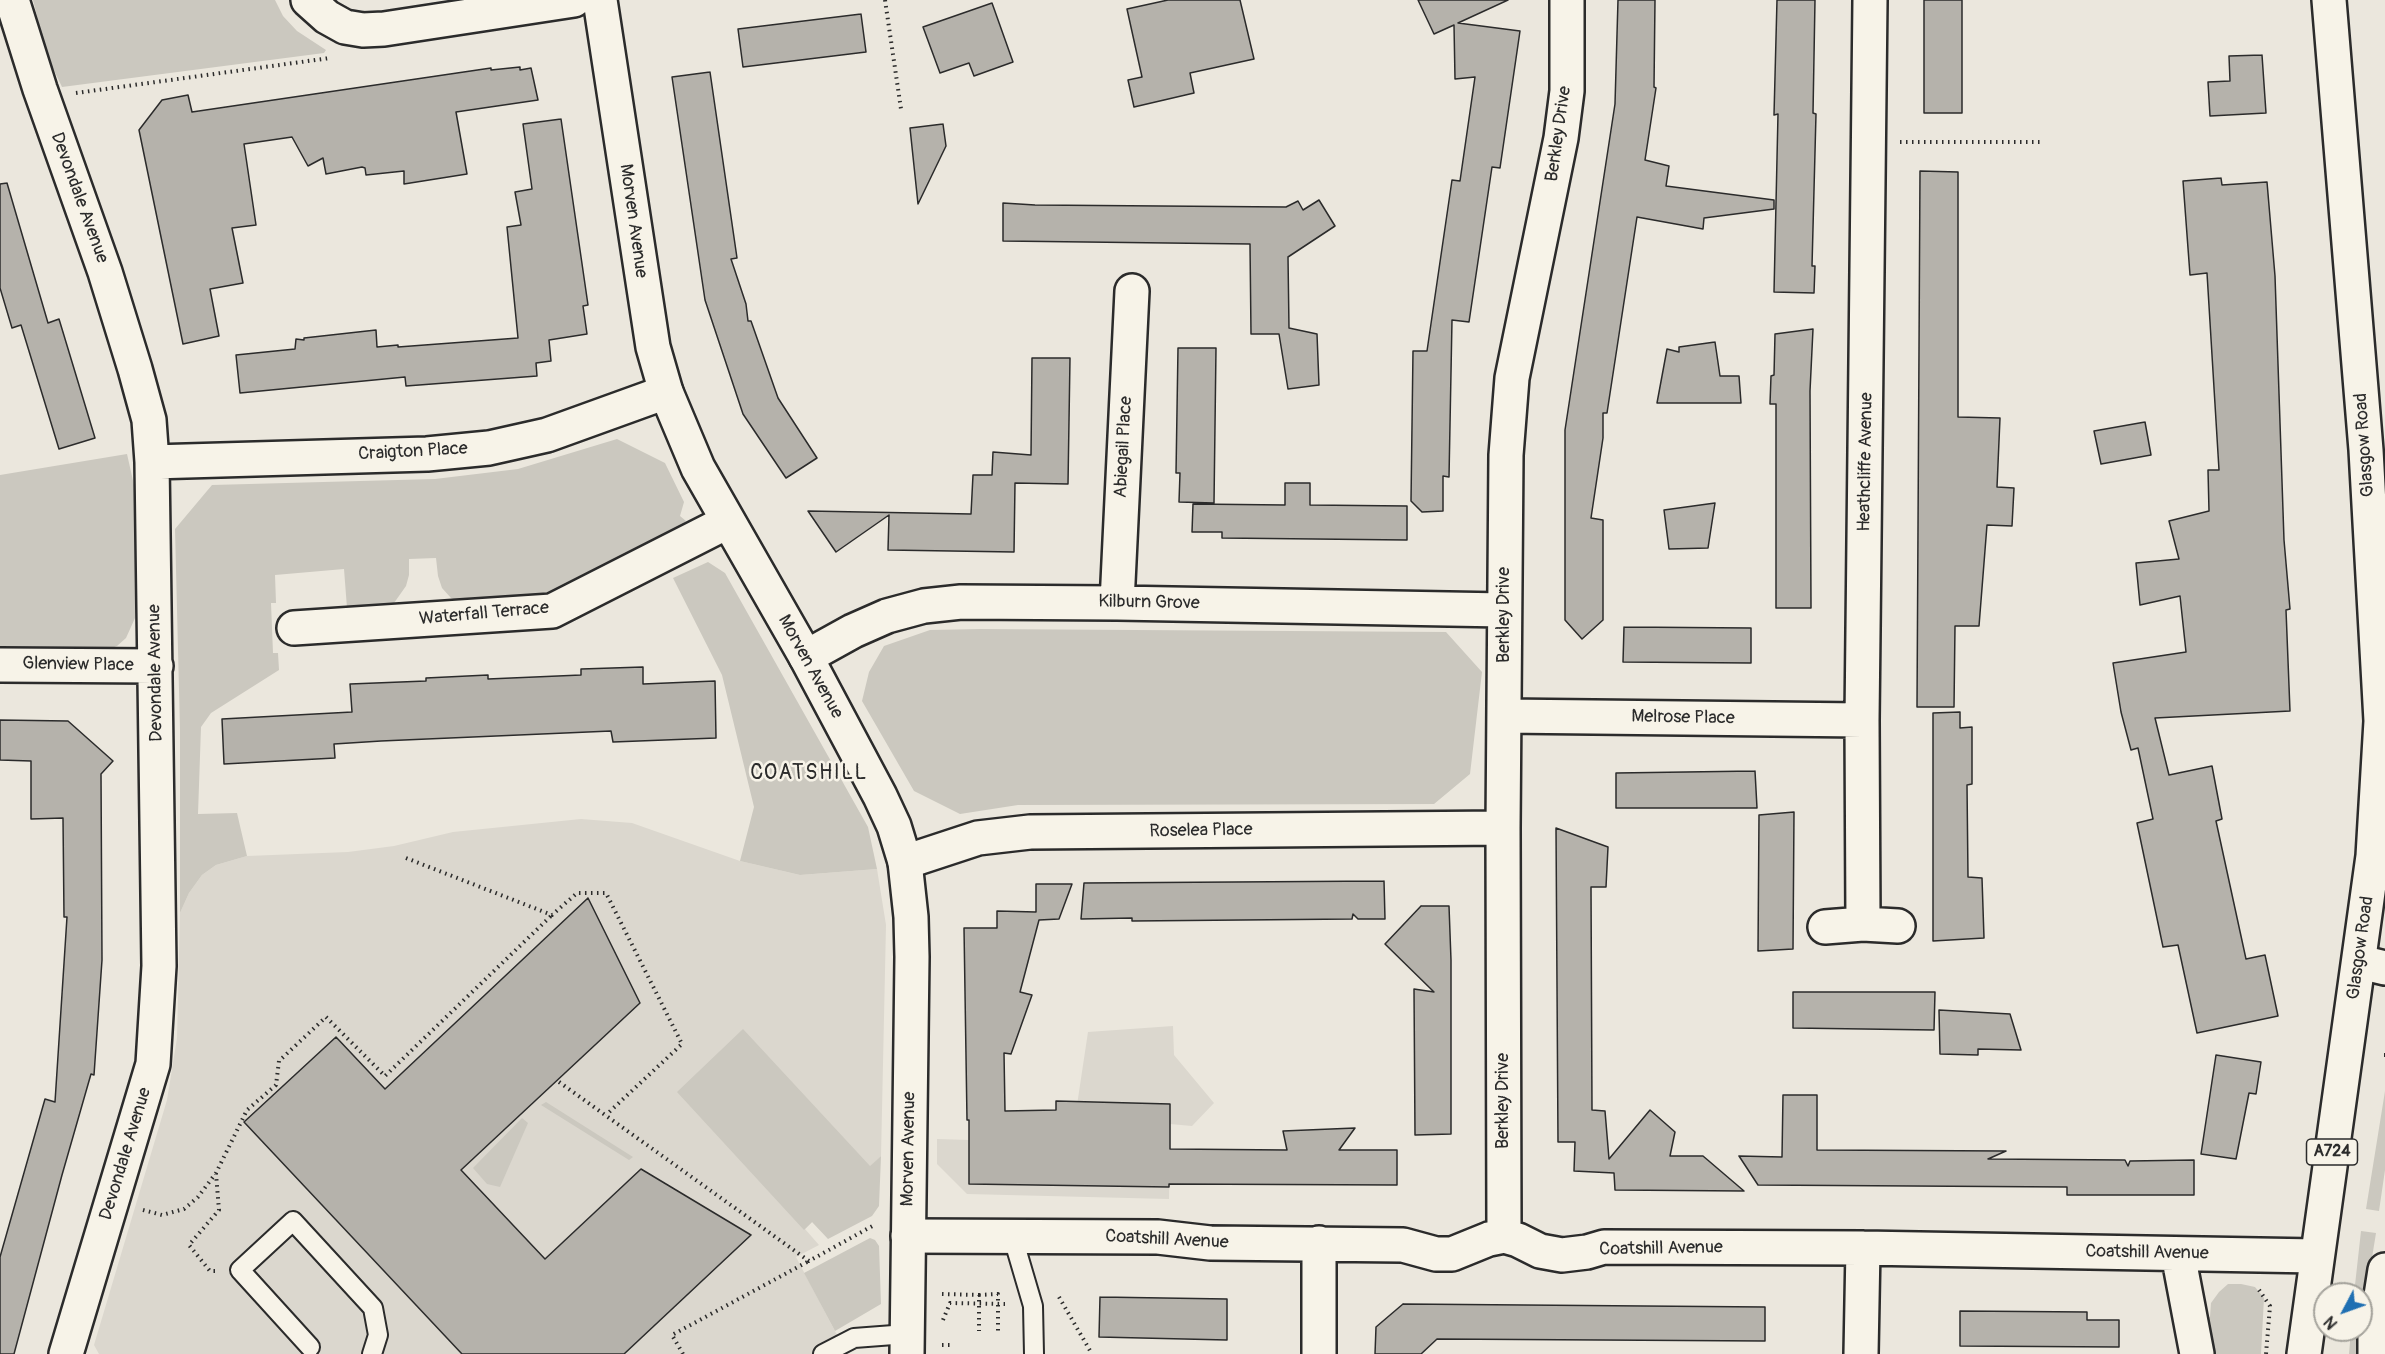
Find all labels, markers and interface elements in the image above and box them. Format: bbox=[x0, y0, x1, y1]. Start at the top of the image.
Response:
street label: Berkley Drive bbox=[1542, 85, 1576, 183]
street label: Devondale Avenue bbox=[45, 130, 113, 266]
street label: Morven Avenue bbox=[614, 163, 652, 279]
street label: Heathcliffe Avenue bbox=[1854, 392, 1878, 532]
street label: Glasgow Road bbox=[2351, 392, 2379, 498]
street label: Abiegail Place bbox=[1111, 395, 1137, 499]
street label: Craigton Place bbox=[358, 438, 468, 466]
street label: Berkley Drive bbox=[1493, 567, 1515, 663]
street label: Kilburn Grove bbox=[1098, 591, 1200, 615]
street label: Waterfall Terrace bbox=[418, 598, 550, 630]
street label: Devondale Avenue bbox=[144, 604, 168, 742]
street label: Morven Avenue bbox=[773, 611, 847, 723]
street label: Glenview Place bbox=[22, 653, 134, 677]
street label: Melrose Place bbox=[1631, 706, 1735, 730]
district label: COATSHILL bbox=[750, 761, 868, 787]
street label: Roselea Place bbox=[1149, 819, 1253, 843]
street label: Glasgow Road bbox=[2343, 895, 2379, 1001]
street label: Berkley Drive bbox=[1492, 1053, 1514, 1149]
street label: Devondale Avenue bbox=[96, 1085, 156, 1223]
street label: Morven Avenue bbox=[897, 1091, 921, 1207]
road number: A724 bbox=[2306, 1139, 2358, 1165]
street label: Coatshill Avenue bbox=[1105, 1226, 1229, 1254]
street label: Coatshill Avenue bbox=[1599, 1237, 1723, 1261]
street label: Coatshill Avenue bbox=[2085, 1241, 2209, 1265]
north arrow bbox=[2313, 1282, 2373, 1342]
text: N bbox=[2320, 1312, 2342, 1333]

